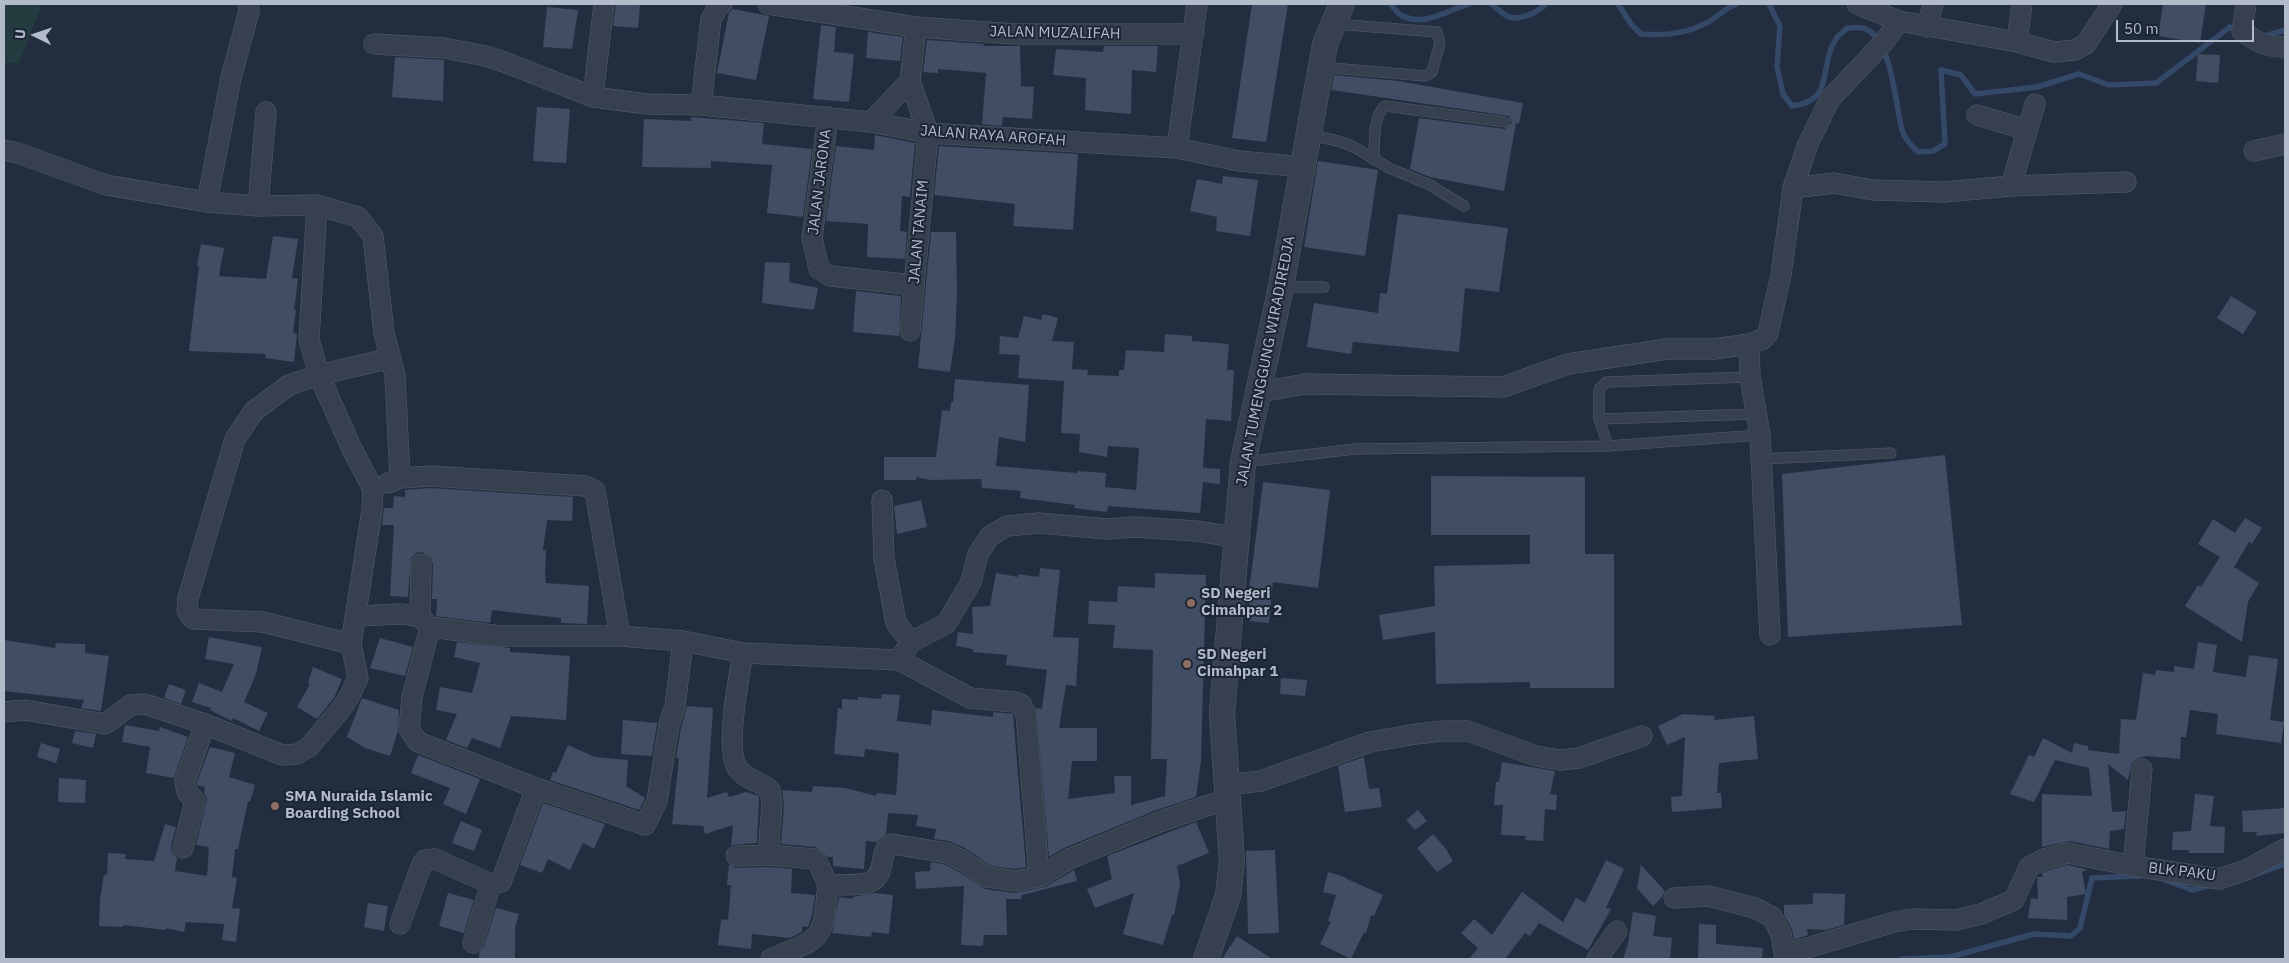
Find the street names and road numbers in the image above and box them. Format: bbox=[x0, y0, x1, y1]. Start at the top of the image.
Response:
street label: JALAN MUZALIFAH bbox=[989, 23, 1121, 43]
street label: JALAN RAYA AROFAH bbox=[920, 122, 1066, 150]
street label: JALAN JARONA bbox=[805, 128, 835, 236]
street label: JALAN TANAIM bbox=[905, 179, 933, 285]
street label: JALAN TUMENGGUNG WIRADIREDJA bbox=[1233, 234, 1299, 488]
street label: BLK PAKU bbox=[2147, 859, 2217, 885]

